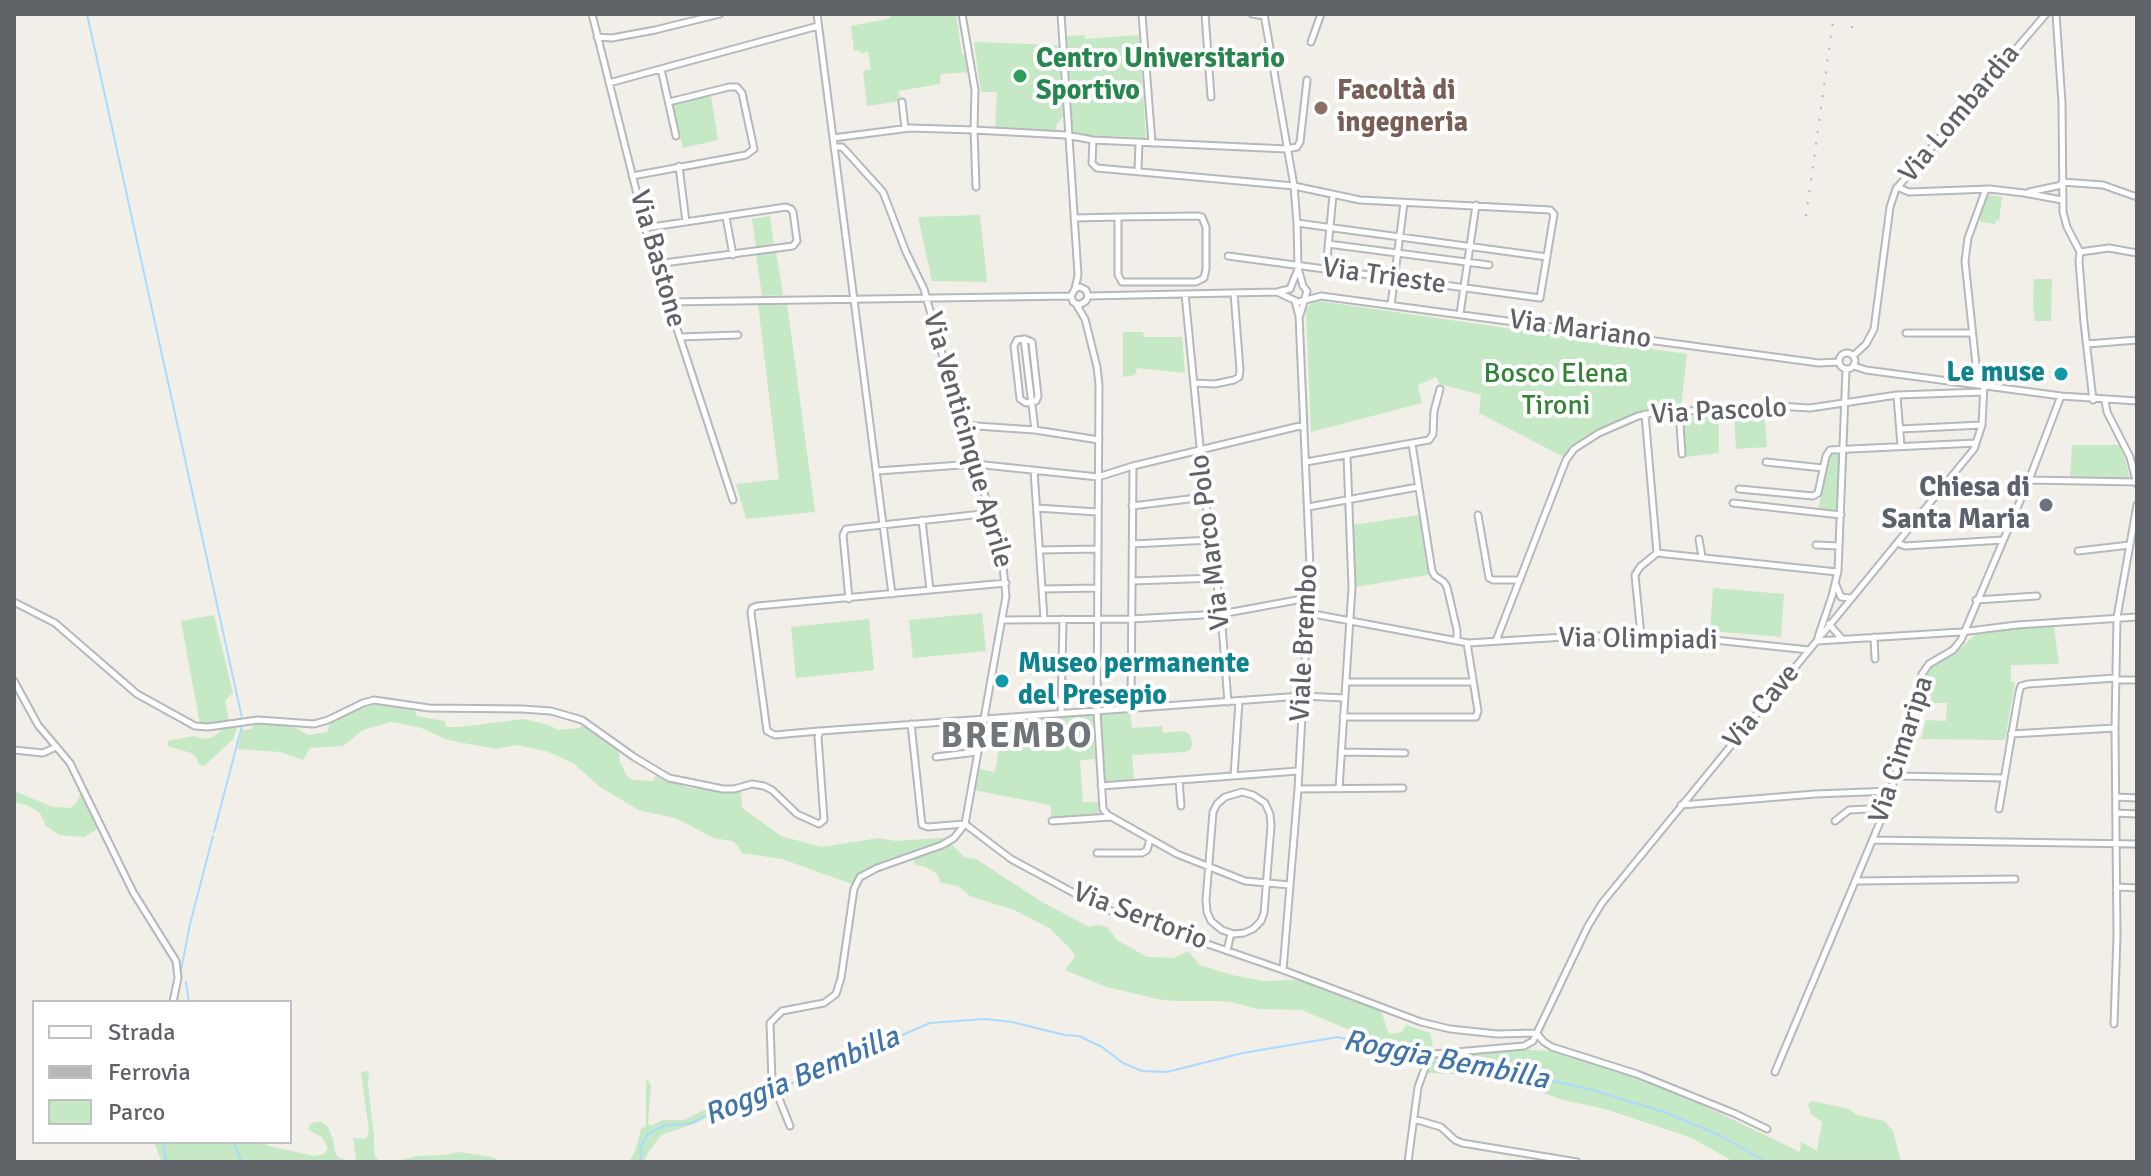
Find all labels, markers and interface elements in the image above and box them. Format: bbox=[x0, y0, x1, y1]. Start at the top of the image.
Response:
street label: Via Lombardia bbox=[1892, 38, 2028, 190]
place label: Centro Universitario Sportivo bbox=[1036, 43, 1285, 109]
marker: Centro Universitario Sportivo bbox=[1011, 67, 1029, 85]
place label: Facoltà di ingegneria bbox=[1337, 75, 1468, 141]
marker: Facoltà di ingegneria bbox=[1312, 99, 1330, 117]
street label: Via Bastone bbox=[621, 187, 693, 331]
street label: Via Trieste bbox=[1320, 252, 1448, 302]
street label: Via Mariano bbox=[1507, 303, 1653, 357]
street label: Via Venticinque Aprile bbox=[914, 308, 1020, 572]
place label: Le muse bbox=[1946, 357, 2045, 391]
park label: Bosco Elena Tironi bbox=[1484, 358, 1628, 424]
marker: Le muse bbox=[2052, 365, 2070, 383]
street label: Via Pascolo bbox=[1650, 392, 1788, 432]
street label: Via Marco Polo bbox=[1184, 452, 1238, 632]
place label: Chiesa di Santa Maria bbox=[1882, 472, 2030, 538]
marker: Chiesa di Santa Maria bbox=[2037, 496, 2055, 514]
street label: Viale Brembo bbox=[1284, 563, 1326, 723]
street label: Via Olimpiadi bbox=[1558, 622, 1718, 658]
place label: Museo permanente del Presepio bbox=[1018, 648, 1250, 714]
street label: Via Cave bbox=[1717, 658, 1807, 756]
marker: Museo permanente del Presepio bbox=[993, 672, 1011, 690]
street label: Via Cimaripa bbox=[1862, 672, 1942, 828]
district label: BREMBO bbox=[941, 716, 1093, 760]
street label: Via Sertorio bbox=[1068, 876, 1212, 958]
legend bbox=[32, 1000, 292, 1144]
text: Strada bbox=[108, 1017, 175, 1047]
water label: Roggia Bembilla bbox=[699, 1020, 905, 1134]
water label: Roggia Bembilla bbox=[1340, 1023, 1552, 1099]
text: Ferrovia bbox=[108, 1057, 191, 1087]
text: Parco bbox=[108, 1097, 165, 1127]

